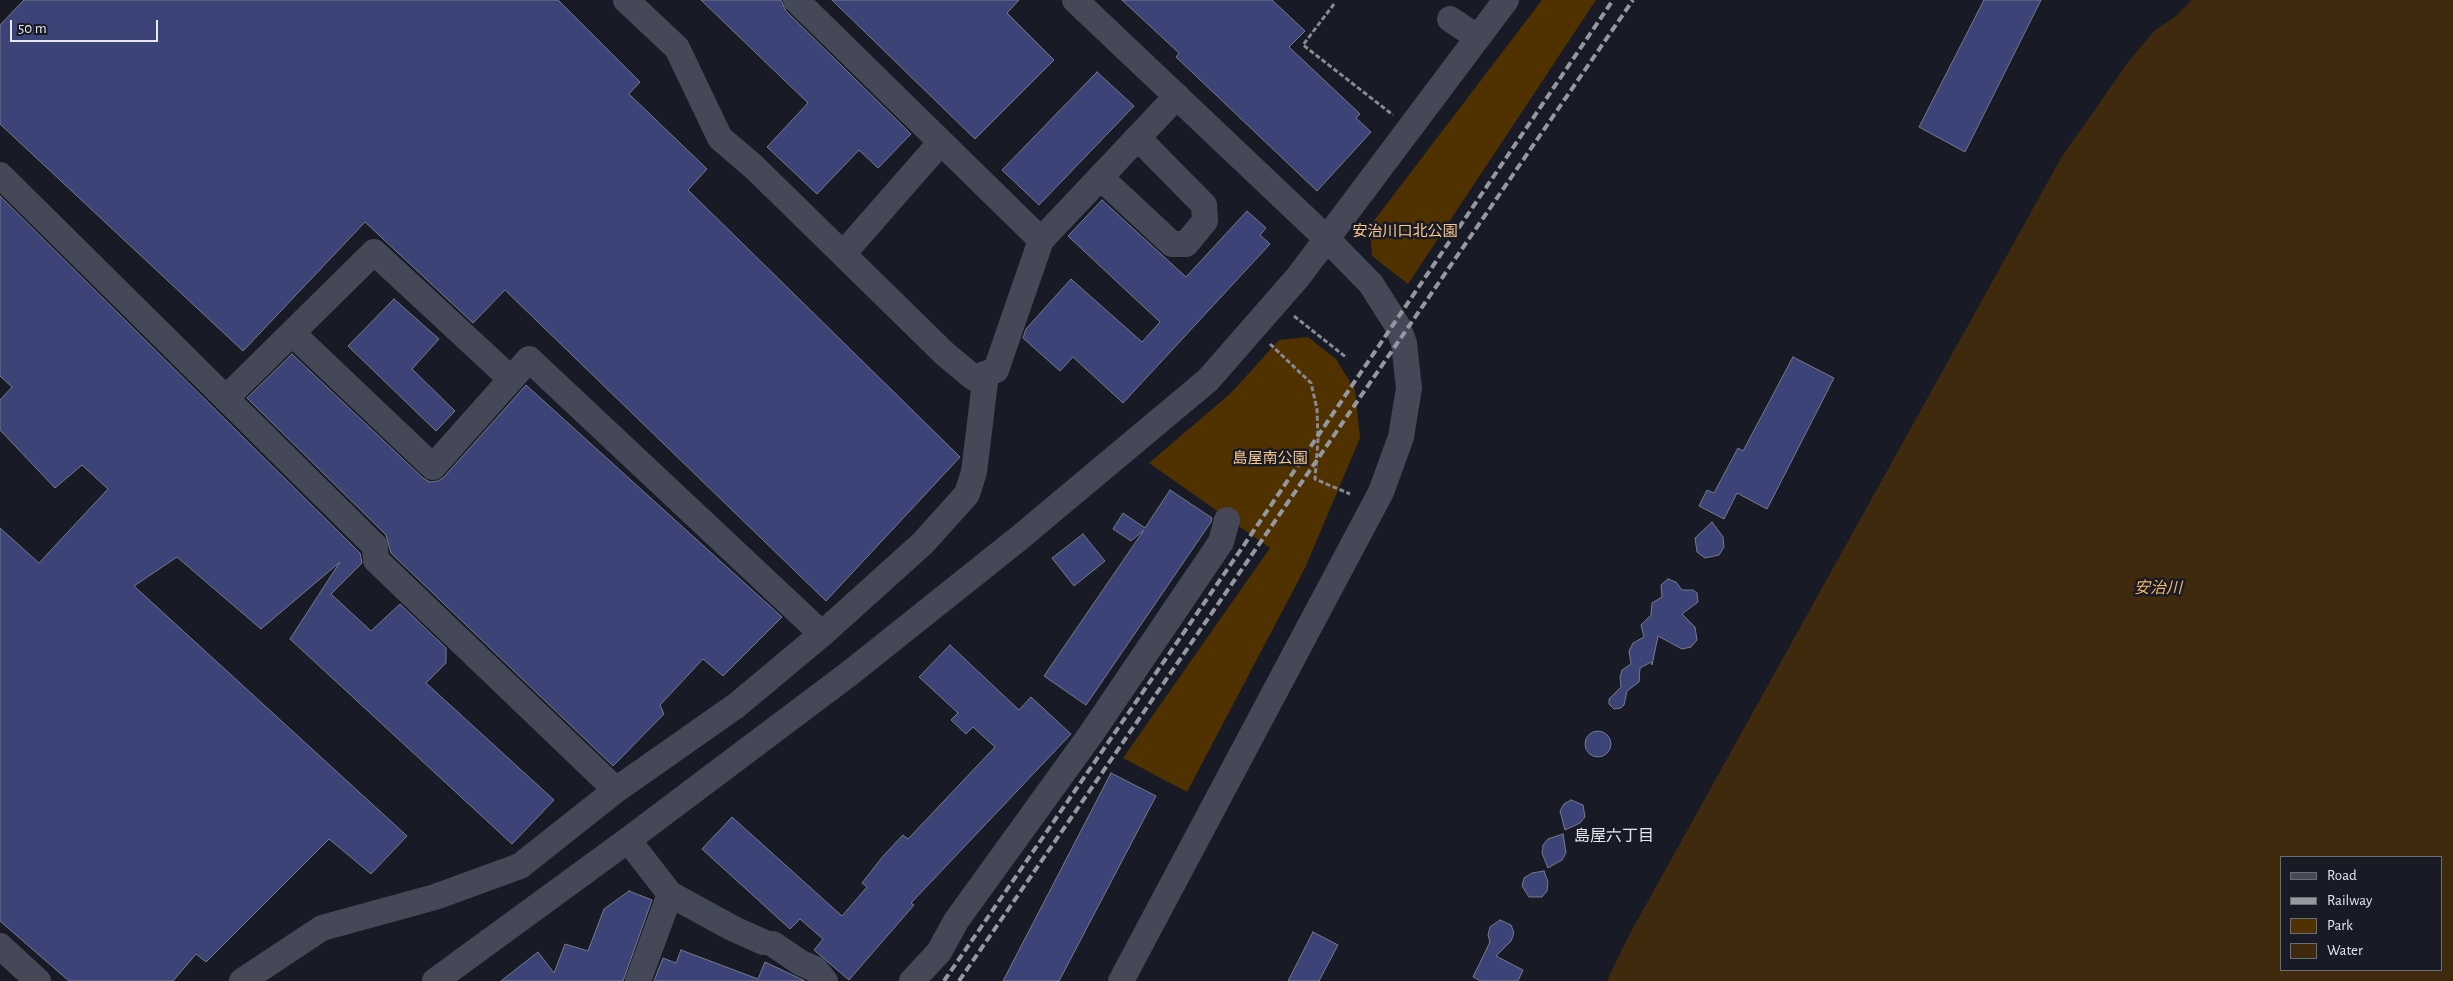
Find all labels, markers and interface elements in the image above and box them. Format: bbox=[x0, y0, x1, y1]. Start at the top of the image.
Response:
scale bar bbox=[12, 10, 160, 42]
text: 50 m bbox=[18, 21, 47, 36]
park label: 安治川口北公園 bbox=[1353, 222, 1457, 240]
park label: 島屋南公園 bbox=[1233, 449, 1307, 467]
water label: 安治川 bbox=[2134, 578, 2182, 598]
district label: 島屋六丁目 bbox=[1574, 826, 1654, 846]
legend bbox=[2280, 856, 2443, 971]
text: Road bbox=[2327, 868, 2357, 883]
text: Railway bbox=[2327, 893, 2372, 908]
text: Park bbox=[2327, 918, 2353, 933]
text: Water bbox=[2327, 943, 2363, 958]

